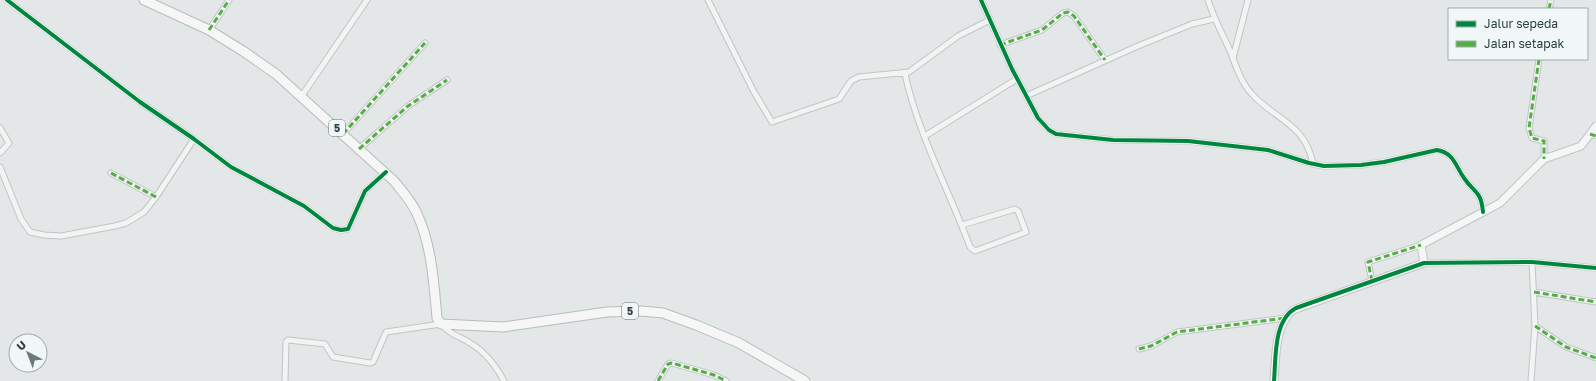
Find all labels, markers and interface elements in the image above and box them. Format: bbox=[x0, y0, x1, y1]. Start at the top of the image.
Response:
legend bbox=[1448, 8, 1588, 60]
text: Jalur sepeda bbox=[1484, 16, 1558, 31]
text: Jalan setapak bbox=[1484, 36, 1565, 51]
road number: 5 bbox=[329, 120, 345, 136]
road number: 5 bbox=[622, 303, 638, 319]
north arrow bbox=[8, 333, 48, 373]
text: U bbox=[14, 338, 28, 353]

